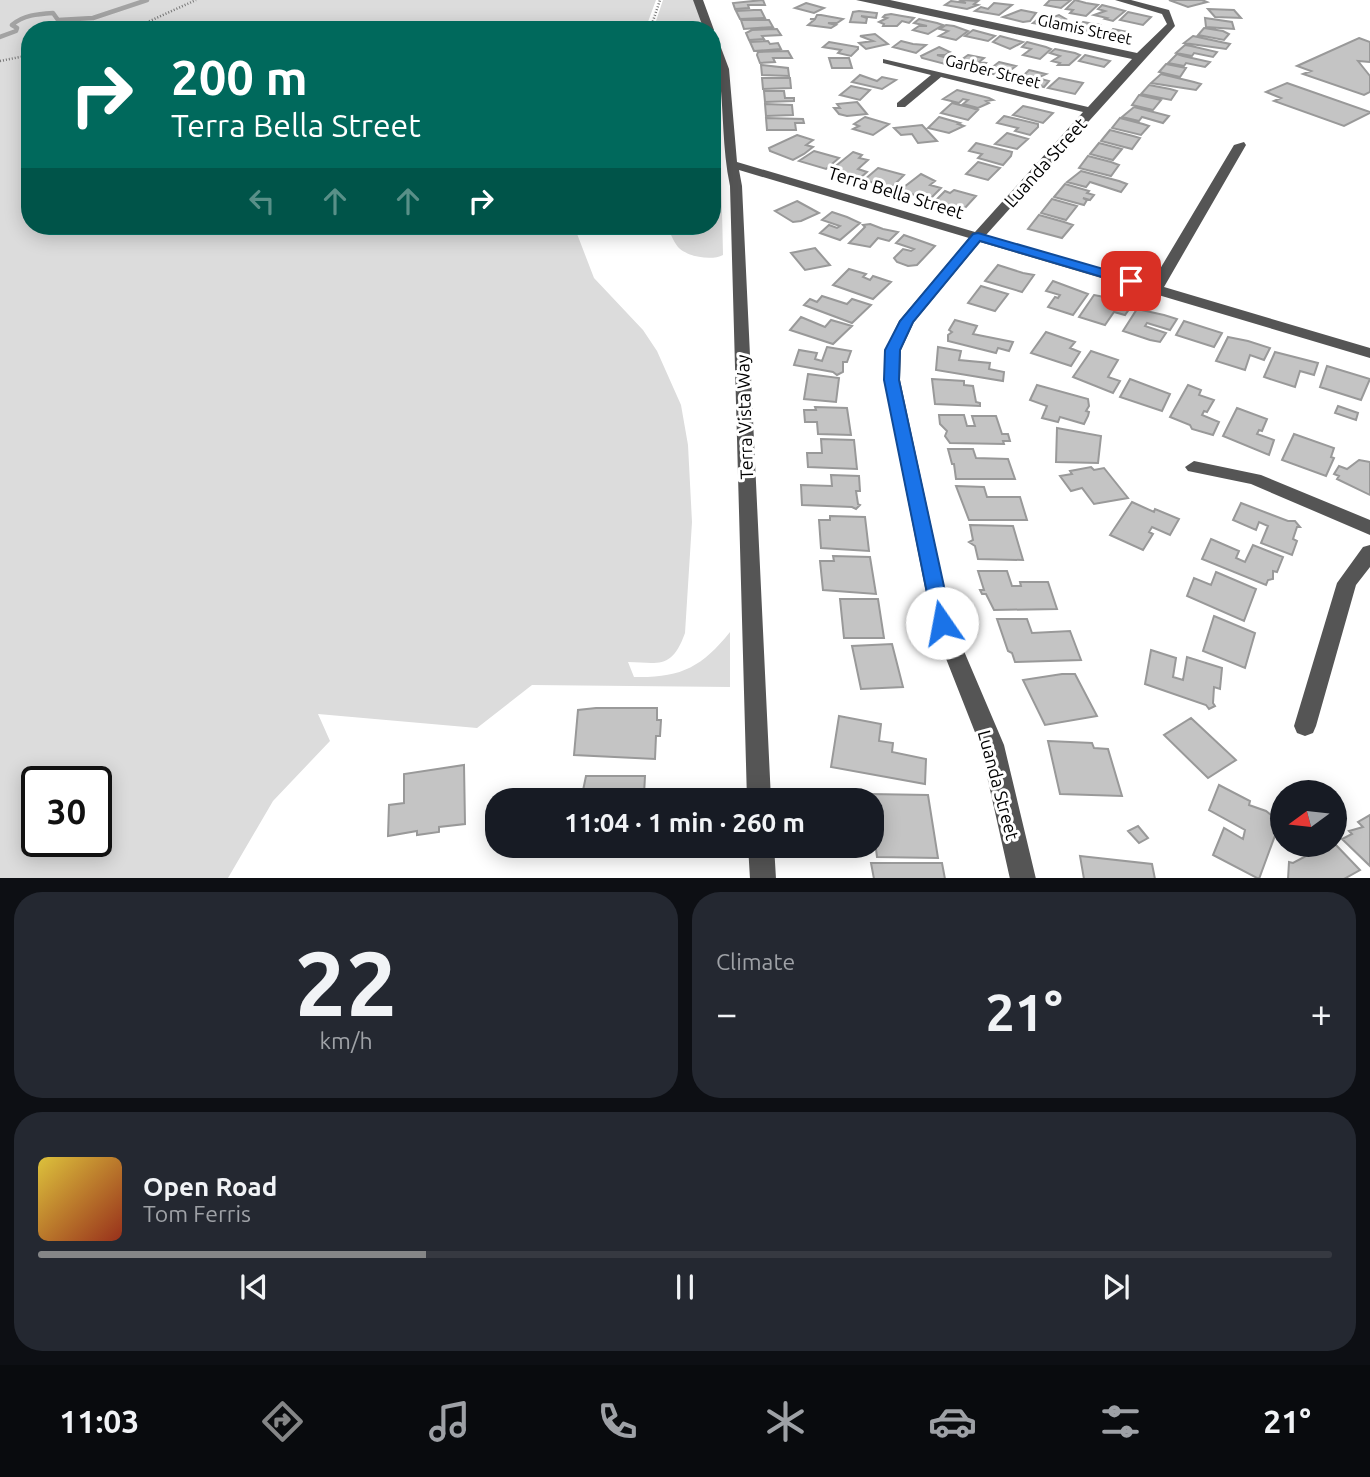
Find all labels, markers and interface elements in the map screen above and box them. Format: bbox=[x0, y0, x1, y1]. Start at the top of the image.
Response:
street label: Glamis Street bbox=[1036, 10, 1135, 48]
icon: right bbox=[56, 49, 147, 140]
text: 200 m bbox=[171, 49, 308, 104]
street label: Garber Street bbox=[944, 50, 1043, 92]
text: Terra Bella Street bbox=[171, 107, 421, 143]
street label: Luanda Street bbox=[1000, 113, 1090, 211]
street label: Terra Bella Street bbox=[826, 162, 966, 222]
icon: left bbox=[243, 182, 281, 220]
icon: ahead bbox=[316, 182, 354, 220]
icon: ahead bbox=[389, 182, 427, 220]
icon: right bbox=[462, 182, 500, 220]
pin bbox=[1101, 251, 1161, 311]
icon: arrive bbox=[1112, 262, 1150, 300]
street label: Terra Vista Way bbox=[732, 354, 756, 480]
position arrow bbox=[905, 586, 979, 660]
street label: Luanda Street bbox=[975, 728, 1023, 842]
speed limit sign: 30 bbox=[21, 766, 112, 857]
north arrow bbox=[1270, 780, 1348, 858]
map controls bbox=[1270, 780, 1347, 857]
text: 11:04 · 1 min · 260 m bbox=[564, 808, 805, 837]
text: 22 bbox=[295, 931, 397, 1033]
text: Climate bbox=[716, 949, 795, 974]
text: 21° bbox=[985, 983, 1063, 1041]
text: − bbox=[716, 992, 737, 1034]
text: + bbox=[1311, 992, 1332, 1034]
text: km/h bbox=[319, 1028, 373, 1053]
text: Open Road bbox=[143, 1172, 277, 1201]
text: Tom Ferris bbox=[143, 1201, 251, 1226]
icon: previous bbox=[235, 1268, 273, 1306]
icon: pause bbox=[666, 1268, 704, 1306]
icon: next bbox=[1097, 1268, 1135, 1306]
icon: directions bbox=[258, 1397, 307, 1446]
icon: music bbox=[425, 1397, 474, 1446]
icon: phone bbox=[593, 1397, 642, 1446]
icon: climate bbox=[761, 1397, 810, 1446]
icon: car bbox=[928, 1397, 977, 1446]
icon: filters bbox=[1096, 1397, 1145, 1446]
text: 11:03 bbox=[59, 1403, 139, 1439]
text: 21° bbox=[1263, 1403, 1311, 1439]

